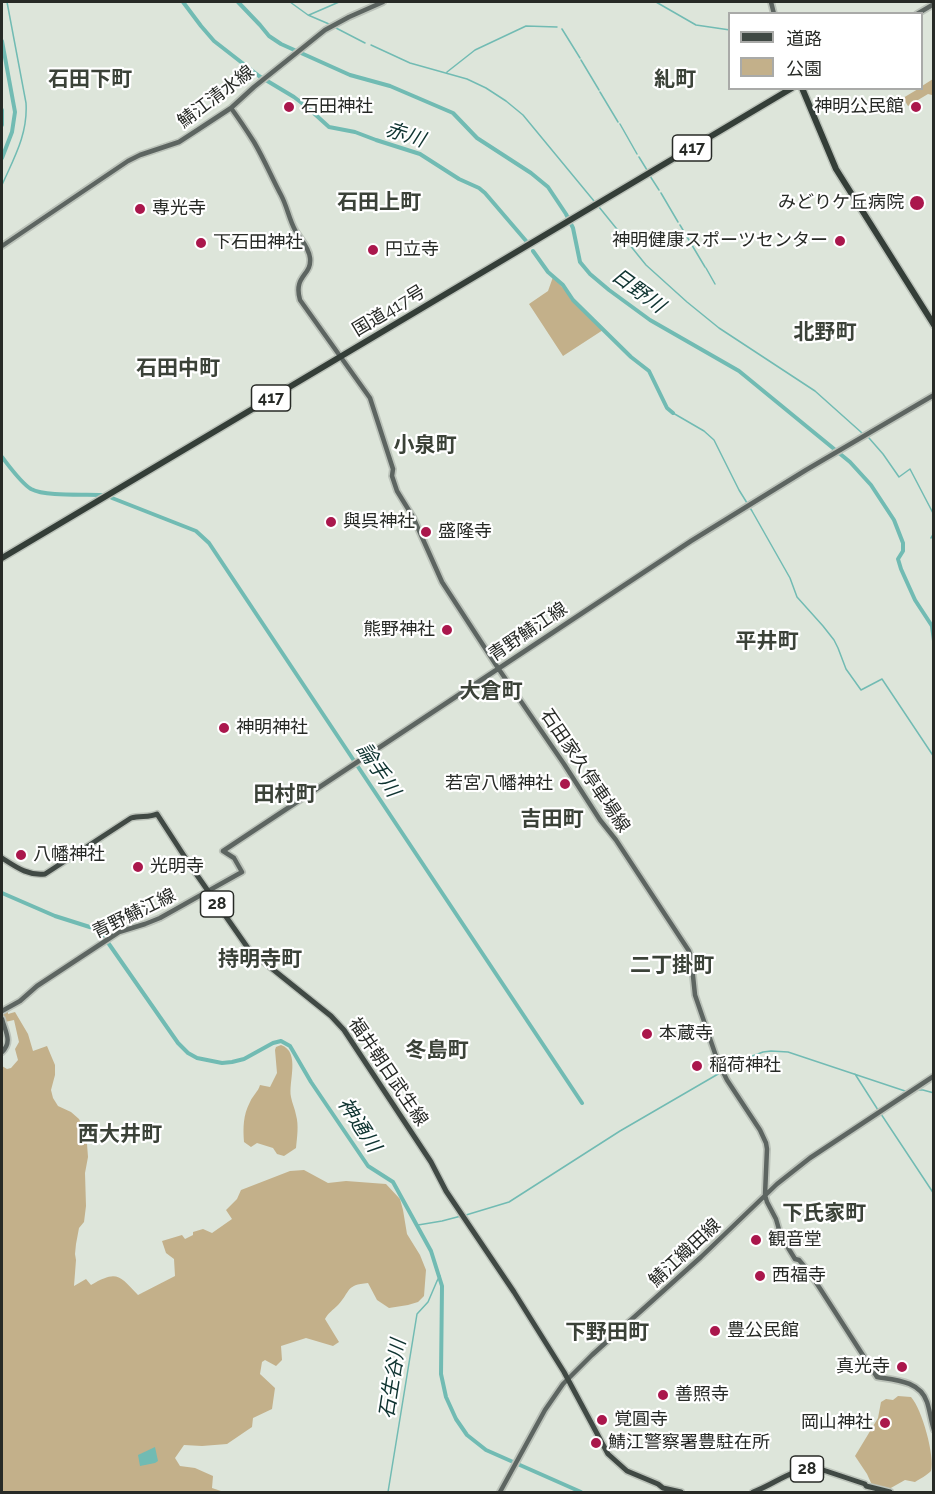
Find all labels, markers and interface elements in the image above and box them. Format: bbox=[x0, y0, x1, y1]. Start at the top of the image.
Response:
legend bbox=[728, 12, 923, 90]
text: 道路 bbox=[786, 28, 822, 49]
text: 公園 bbox=[786, 58, 822, 79]
street label: 鯖江清水線 bbox=[174, 61, 258, 133]
district label: 石田下町 bbox=[48, 67, 132, 93]
district label: 糺町 bbox=[654, 67, 696, 93]
place label: 石田神社 bbox=[301, 96, 373, 118]
place label: 神明公民館 bbox=[814, 96, 904, 118]
marker: 石田神社 bbox=[282, 100, 296, 114]
marker: 神明公民館 bbox=[909, 100, 923, 114]
water label: 赤川 bbox=[382, 117, 428, 153]
road number: 417 bbox=[672, 135, 712, 161]
district label: 石田上町 bbox=[337, 190, 421, 216]
place label: みどりケ丘病院 bbox=[778, 192, 904, 214]
marker: みどりケ丘病院 bbox=[908, 194, 926, 212]
place label: 専光寺 bbox=[152, 198, 206, 220]
marker: 専光寺 bbox=[133, 202, 147, 216]
place label: 神明健康スポーツセンター bbox=[612, 230, 828, 252]
place label: 下石田神社 bbox=[213, 232, 303, 254]
marker: 神明健康スポーツセンター bbox=[833, 234, 847, 248]
marker: 下石田神社 bbox=[194, 236, 208, 250]
place label: 円立寺 bbox=[385, 239, 439, 261]
marker: 円立寺 bbox=[366, 243, 380, 257]
water label: 日野川 bbox=[607, 264, 669, 318]
street label: 国道417号 bbox=[349, 281, 429, 341]
district label: 北野町 bbox=[794, 320, 856, 346]
district label: 石田中町 bbox=[136, 356, 220, 382]
road number: 417 bbox=[252, 385, 290, 411]
district label: 小泉町 bbox=[394, 433, 456, 459]
place label: 與呉神社 bbox=[343, 511, 415, 533]
marker: 與呉神社 bbox=[324, 515, 338, 529]
place label: 盛隆寺 bbox=[438, 521, 492, 543]
marker: 盛隆寺 bbox=[419, 525, 433, 539]
street label: 青野鯖江線 bbox=[485, 598, 571, 666]
place label: 熊野神社 bbox=[363, 619, 435, 641]
marker: 熊野神社 bbox=[440, 623, 454, 637]
district label: 平井町 bbox=[736, 629, 798, 655]
district label: 大倉町 bbox=[460, 679, 522, 705]
street label: 石田家久停車場線 bbox=[536, 705, 634, 837]
place label: 神明神社 bbox=[236, 717, 308, 739]
marker: 神明神社 bbox=[217, 721, 231, 735]
water label: 論手川 bbox=[351, 738, 405, 802]
place label: 若宮八幡神社 bbox=[445, 773, 553, 795]
marker: 若宮八幡神社 bbox=[558, 777, 572, 791]
district label: 田村町 bbox=[254, 782, 316, 808]
district label: 吉田町 bbox=[521, 807, 583, 833]
place label: 八幡神社 bbox=[33, 844, 105, 866]
marker: 八幡神社 bbox=[14, 848, 28, 862]
place label: 光明寺 bbox=[150, 856, 204, 878]
marker: 光明寺 bbox=[131, 860, 145, 874]
street label: 青野鯖江線 bbox=[89, 885, 179, 943]
road number: 28 bbox=[200, 891, 234, 917]
district label: 持明寺町 bbox=[218, 947, 302, 973]
district label: 二丁掛町 bbox=[630, 953, 714, 979]
street label: 福井朝日武生線 bbox=[344, 1014, 432, 1130]
place label: 本蔵寺 bbox=[659, 1023, 713, 1045]
marker: 本蔵寺 bbox=[640, 1027, 654, 1041]
district label: 冬島町 bbox=[406, 1038, 468, 1064]
place label: 稲荷神社 bbox=[709, 1055, 781, 1077]
marker: 稲荷神社 bbox=[690, 1059, 704, 1073]
water label: 神通川 bbox=[333, 1093, 385, 1157]
district label: 西大井町 bbox=[78, 1122, 162, 1148]
district label: 下氏家町 bbox=[782, 1201, 866, 1227]
street label: 鯖江織田線 bbox=[645, 1214, 725, 1292]
place label: 観音堂 bbox=[768, 1229, 822, 1251]
marker: 観音堂 bbox=[749, 1233, 763, 1247]
place label: 西福寺 bbox=[772, 1265, 826, 1287]
marker: 西福寺 bbox=[753, 1269, 767, 1283]
district label: 下野田町 bbox=[565, 1320, 649, 1346]
place label: 豊公民館 bbox=[727, 1320, 799, 1342]
marker: 豊公民館 bbox=[708, 1324, 722, 1338]
water label: 石生谷川 bbox=[375, 1338, 411, 1420]
place label: 真光寺 bbox=[836, 1356, 890, 1378]
marker: 真光寺 bbox=[895, 1360, 909, 1374]
place label: 善照寺 bbox=[675, 1384, 729, 1406]
marker: 善照寺 bbox=[656, 1388, 670, 1402]
place label: 覚圓寺 bbox=[614, 1409, 668, 1431]
place label: 岡山神社 bbox=[801, 1412, 873, 1434]
marker: 覚圓寺 bbox=[595, 1413, 609, 1427]
marker: 岡山神社 bbox=[878, 1416, 892, 1430]
place label: 鯖江警察署豊駐在所 bbox=[608, 1432, 770, 1454]
marker: 鯖江警察署豊駐在所 bbox=[589, 1436, 603, 1450]
road number: 28 bbox=[790, 1456, 824, 1482]

